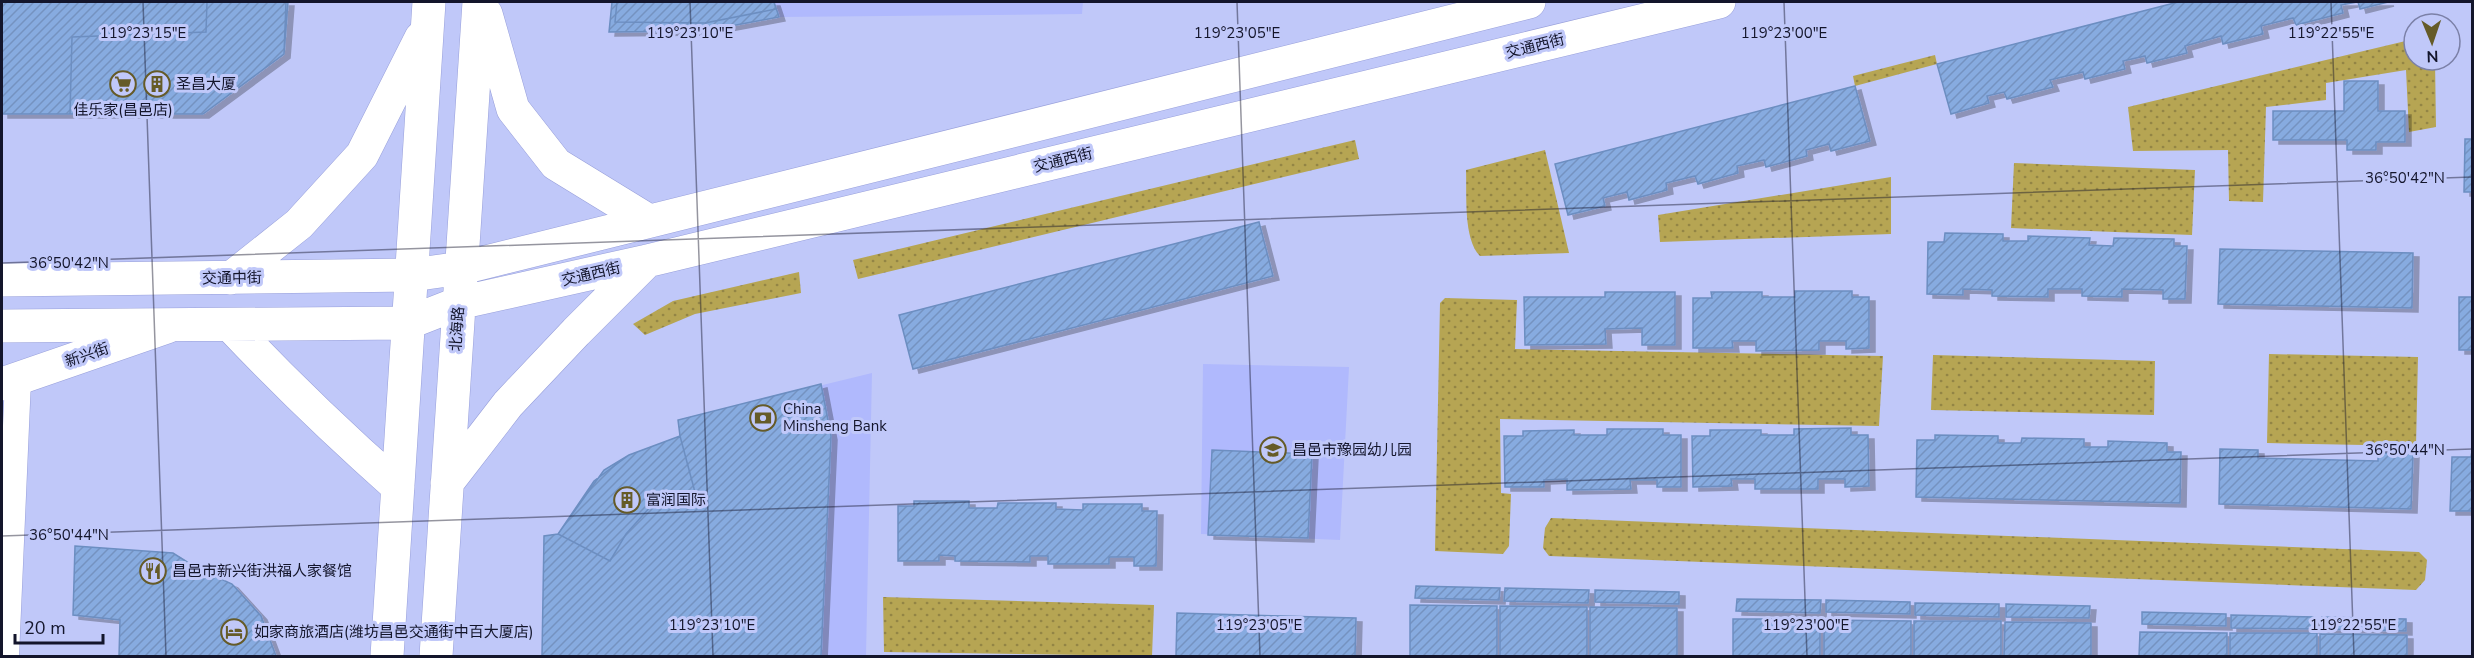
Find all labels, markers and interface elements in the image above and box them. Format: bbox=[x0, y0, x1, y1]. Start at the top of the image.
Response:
north arrow bbox=[2402, 12, 2462, 72]
text: 119°23'15"E bbox=[100, 23, 186, 43]
text: 119°23'10"E bbox=[647, 23, 733, 43]
text: 119°23'05"E bbox=[1194, 23, 1280, 43]
text: 119°23'00"E bbox=[1741, 23, 1827, 43]
text: 119°22'55"E bbox=[2288, 23, 2374, 43]
street label: 交通西街 bbox=[1503, 29, 1567, 63]
text: N bbox=[2426, 45, 2439, 67]
supermarket icon: 佳乐家(昌邑店) bbox=[108, 69, 138, 99]
building icon: 圣昌大厦 bbox=[142, 69, 172, 99]
place label: 圣昌大厦 bbox=[176, 74, 236, 94]
place label: 佳乐家(昌邑店) bbox=[73, 100, 173, 120]
street label: 交通西街 bbox=[1031, 143, 1095, 177]
text: 36°50'42"N bbox=[2365, 168, 2445, 188]
text: 36°50'42"N bbox=[29, 253, 109, 273]
street label: 交通西街 bbox=[560, 258, 622, 290]
street label: 交通中街 bbox=[202, 267, 262, 289]
street label: 北海路 bbox=[445, 306, 469, 352]
street label: 新兴街 bbox=[62, 338, 112, 372]
place label: China Minsheng Bank bbox=[783, 399, 887, 436]
bank icon: China Minsheng Bank bbox=[748, 403, 778, 433]
school or university icon: 昌邑市豫园幼儿园 bbox=[1258, 435, 1288, 465]
place label: 昌邑市豫园幼儿园 bbox=[1292, 440, 1412, 460]
text: 36°50'44"N bbox=[2365, 440, 2445, 460]
building icon: 富润国际 bbox=[612, 485, 642, 515]
place label: 富润国际 bbox=[646, 490, 706, 510]
text: 36°50'44"N bbox=[29, 525, 109, 545]
restaurant icon: 昌邑市新兴街洪福人家餐馆 bbox=[138, 556, 168, 586]
place label: 昌邑市新兴街洪福人家餐馆 bbox=[172, 561, 352, 581]
scale bar bbox=[15, 607, 104, 645]
text: 119°23'10"E bbox=[669, 615, 755, 635]
text: 119°23'05"E bbox=[1216, 615, 1302, 635]
text: 119°23'00"E bbox=[1763, 615, 1849, 635]
text: 119°22'55"E bbox=[2310, 615, 2396, 635]
text: 20 m bbox=[24, 616, 66, 640]
hotel icon: 如家商旅酒店(潍坊昌邑交通街中百大厦店) bbox=[219, 617, 249, 647]
place label: 如家商旅酒店(潍坊昌邑交通街中百大厦店) bbox=[254, 622, 534, 642]

